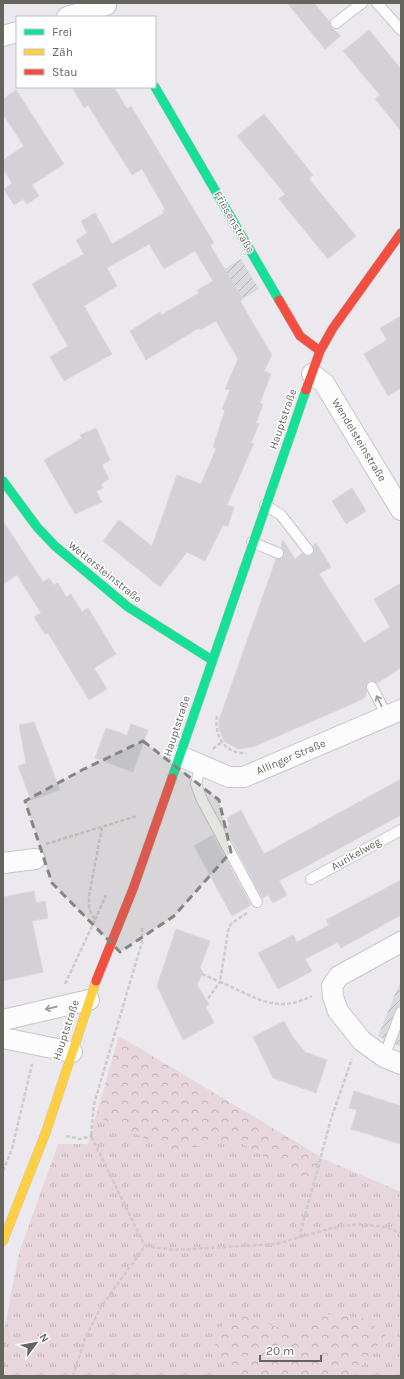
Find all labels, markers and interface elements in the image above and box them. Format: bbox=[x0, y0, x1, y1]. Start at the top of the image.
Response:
legend bbox=[16, 16, 156, 88]
text: Frei bbox=[52, 25, 72, 39]
text: Zäh bbox=[52, 45, 73, 59]
text: Stau bbox=[52, 65, 78, 79]
street label: Friesenstraße bbox=[211, 189, 257, 255]
street label: Hauptstraße bbox=[267, 387, 300, 451]
street label: Wendelsteinstraße bbox=[329, 396, 389, 484]
street label: Wettersteinstraße bbox=[66, 538, 145, 606]
street label: Hauptstraße bbox=[161, 694, 193, 758]
one-way arrow bbox=[375, 696, 383, 708]
street label: Allinger Straße bbox=[254, 736, 328, 777]
street label: Aurikelweg bbox=[329, 835, 384, 873]
street label: Hauptstraße bbox=[50, 998, 82, 1062]
one-way arrow bbox=[45, 1005, 58, 1013]
north arrow bbox=[16, 1323, 56, 1363]
text: N bbox=[36, 1331, 52, 1345]
scale bar bbox=[260, 1337, 321, 1363]
text: 20 m bbox=[266, 1344, 294, 1358]

